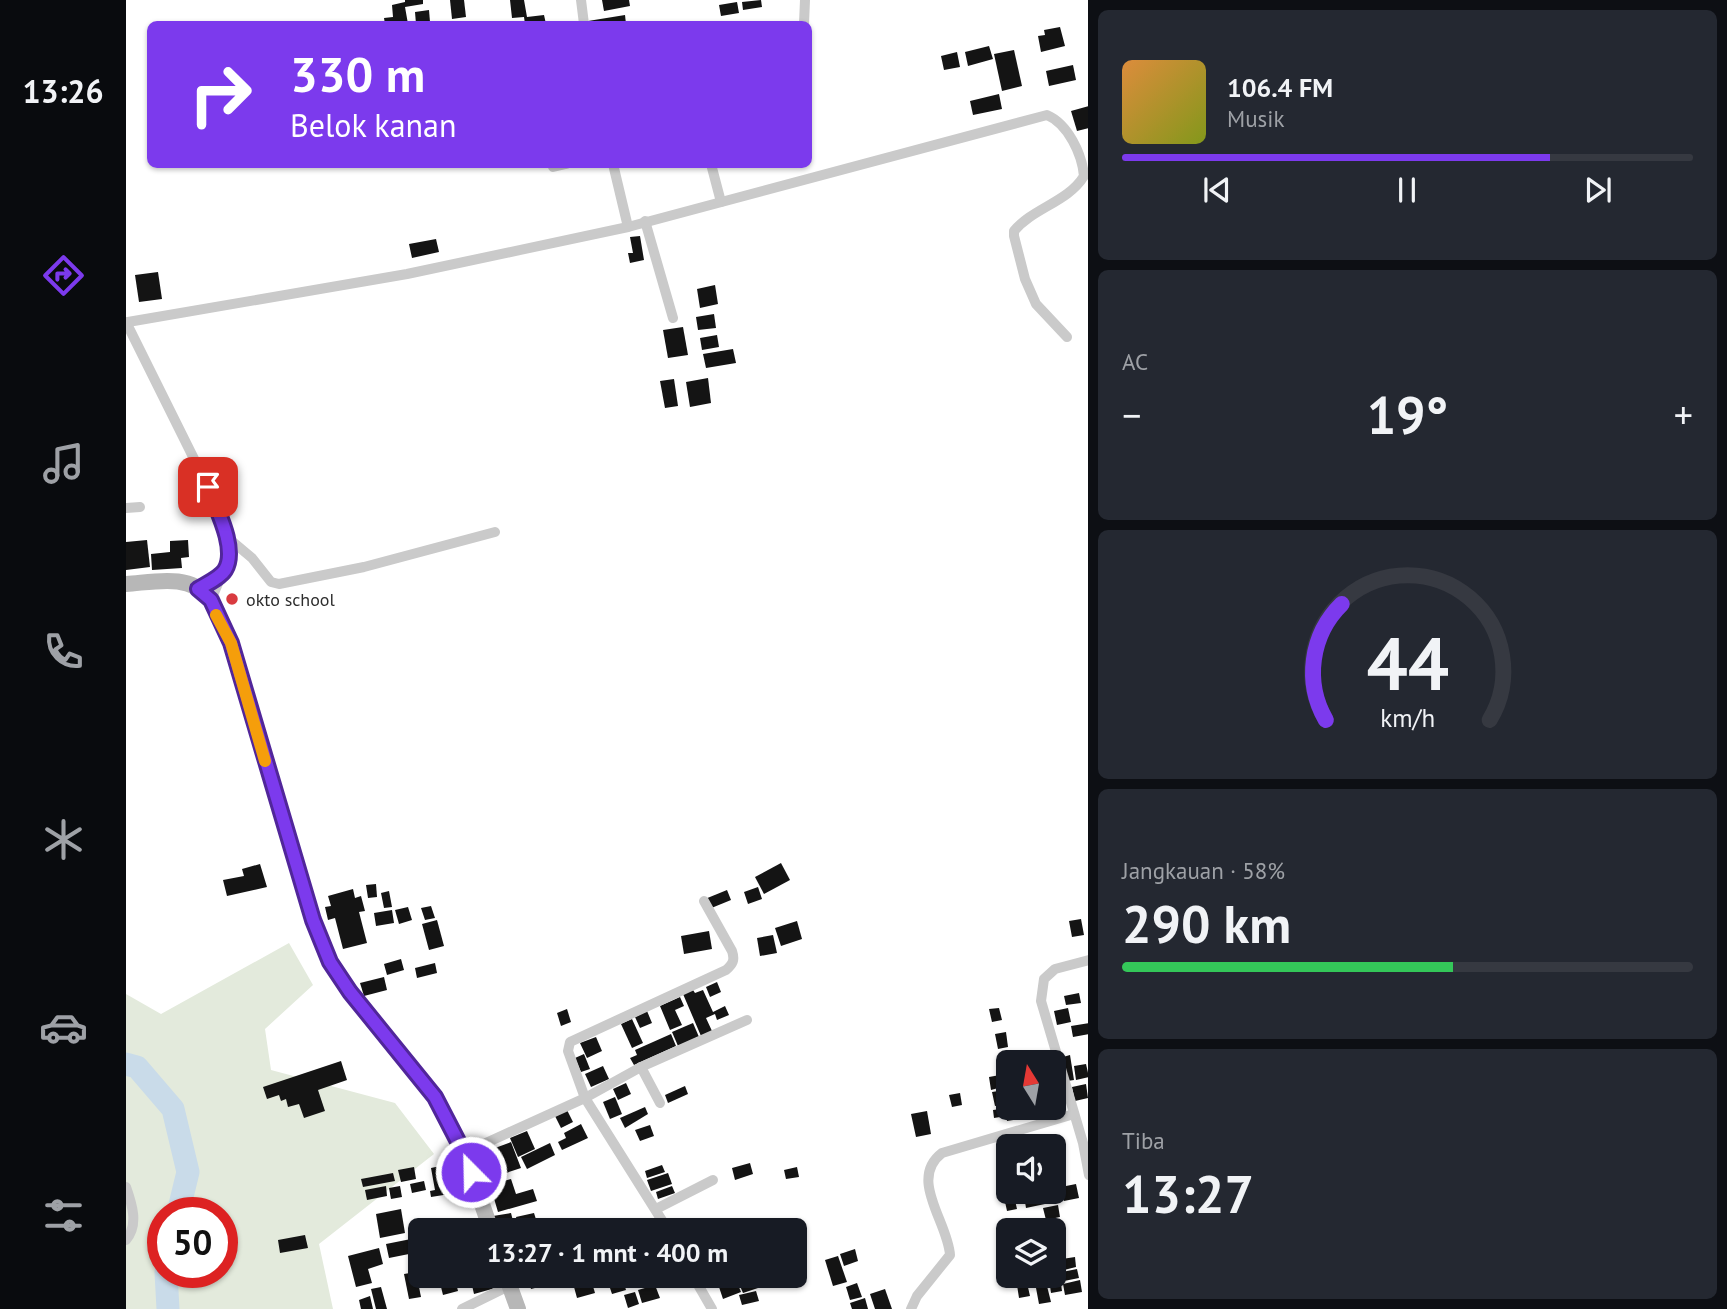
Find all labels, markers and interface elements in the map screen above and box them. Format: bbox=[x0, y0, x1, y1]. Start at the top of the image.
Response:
text: 330 m bbox=[290, 42, 425, 106]
icon: right bbox=[175, 49, 266, 140]
text: 13:26 bbox=[22, 70, 104, 112]
text: 106.4 FM bbox=[1227, 71, 1333, 104]
text: Belok kanan bbox=[290, 104, 456, 146]
text: Musik bbox=[1227, 104, 1284, 133]
icon: previous bbox=[1198, 171, 1236, 209]
icon: pause bbox=[1388, 171, 1426, 209]
icon: next bbox=[1579, 171, 1617, 209]
icon: directions bbox=[39, 251, 88, 300]
text: AC bbox=[1122, 347, 1148, 376]
text: 19° bbox=[1367, 381, 1448, 448]
text: − bbox=[1122, 390, 1141, 439]
text: + bbox=[1674, 390, 1693, 439]
icon: music bbox=[39, 439, 88, 488]
pin bbox=[178, 457, 238, 517]
icon: arrive bbox=[189, 468, 227, 506]
place label: okto school bbox=[246, 588, 335, 611]
marker: okto school bbox=[224, 591, 240, 607]
text: 44 bbox=[1366, 617, 1449, 711]
icon: phone bbox=[39, 627, 88, 676]
text: km/h bbox=[1380, 702, 1435, 734]
icon: climate bbox=[39, 815, 88, 864]
text: Jangkauan · 58% bbox=[1122, 856, 1285, 885]
text: 290 km bbox=[1122, 890, 1291, 957]
icon: car bbox=[39, 1003, 88, 1052]
north arrow bbox=[996, 1050, 1066, 1120]
map controls bbox=[996, 1050, 1066, 1288]
text: Tiba bbox=[1122, 1126, 1165, 1155]
button: sound bbox=[996, 1134, 1066, 1204]
position arrow bbox=[434, 1135, 508, 1209]
text: 13:27 bbox=[1122, 1160, 1254, 1227]
icon: filters bbox=[39, 1191, 88, 1240]
speed limit sign: 50 bbox=[147, 1197, 238, 1288]
button: layers bbox=[996, 1218, 1066, 1288]
text: 13:27 · 1 mnt · 400 m bbox=[487, 1236, 728, 1269]

